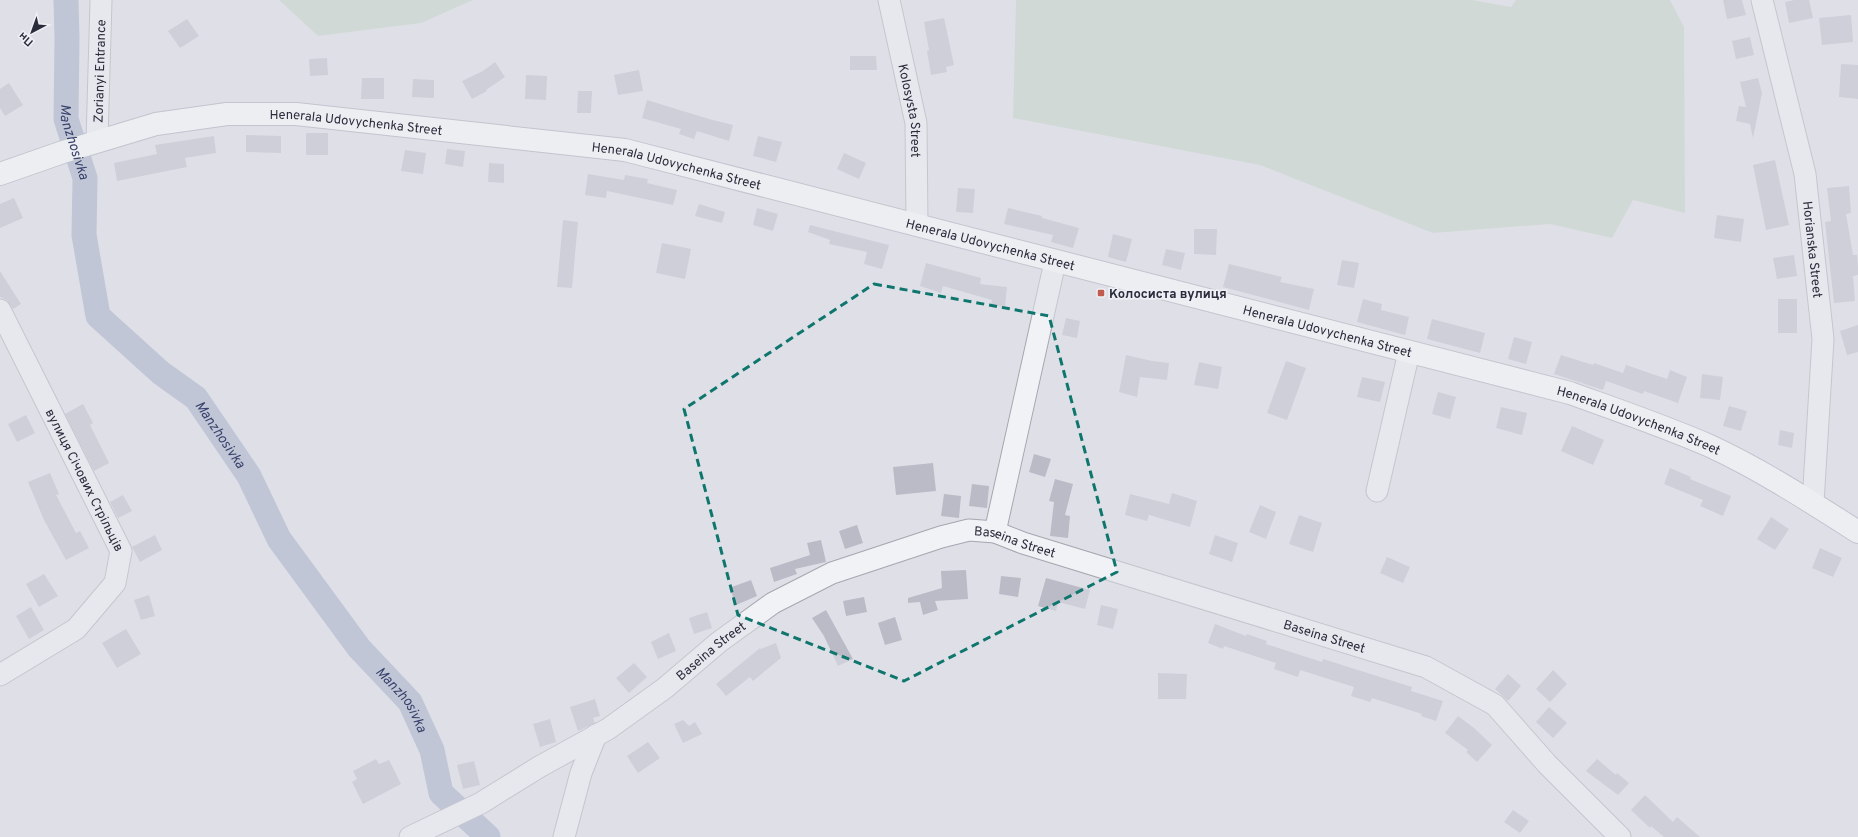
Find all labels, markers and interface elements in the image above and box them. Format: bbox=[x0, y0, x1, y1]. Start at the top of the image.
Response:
north arrow bbox=[12, 12, 52, 52]
street label: Zorianyi Entrance bbox=[92, 19, 110, 123]
text: Пн bbox=[16, 29, 36, 49]
street label: Kolosysta Street bbox=[893, 63, 922, 158]
water label: Manzhosivka bbox=[56, 104, 92, 183]
street label: Henerala Udovychenka Street bbox=[269, 108, 443, 140]
street label: Henerala Udovychenka Street bbox=[591, 140, 763, 195]
street label: Horianska Street bbox=[1798, 200, 1824, 299]
street label: Henerala Udovychenka Street bbox=[904, 217, 1076, 275]
place label: Колосиста вулиця bbox=[1109, 287, 1227, 303]
marker: Колосиста вулиця bbox=[1096, 288, 1106, 298]
street label: Henerala Udovychenka Street bbox=[1241, 303, 1413, 362]
street label: Henerala Udovychenka Street bbox=[1555, 384, 1723, 460]
water label: Manzhosivka bbox=[191, 398, 249, 473]
street label: вулиця Січових Стрільців bbox=[41, 407, 126, 555]
street label: Baseina Street bbox=[973, 524, 1057, 563]
street label: Baseina Street bbox=[1281, 618, 1367, 658]
street label: Baseina Street bbox=[674, 619, 750, 685]
water label: Manzhosivka bbox=[371, 664, 430, 736]

